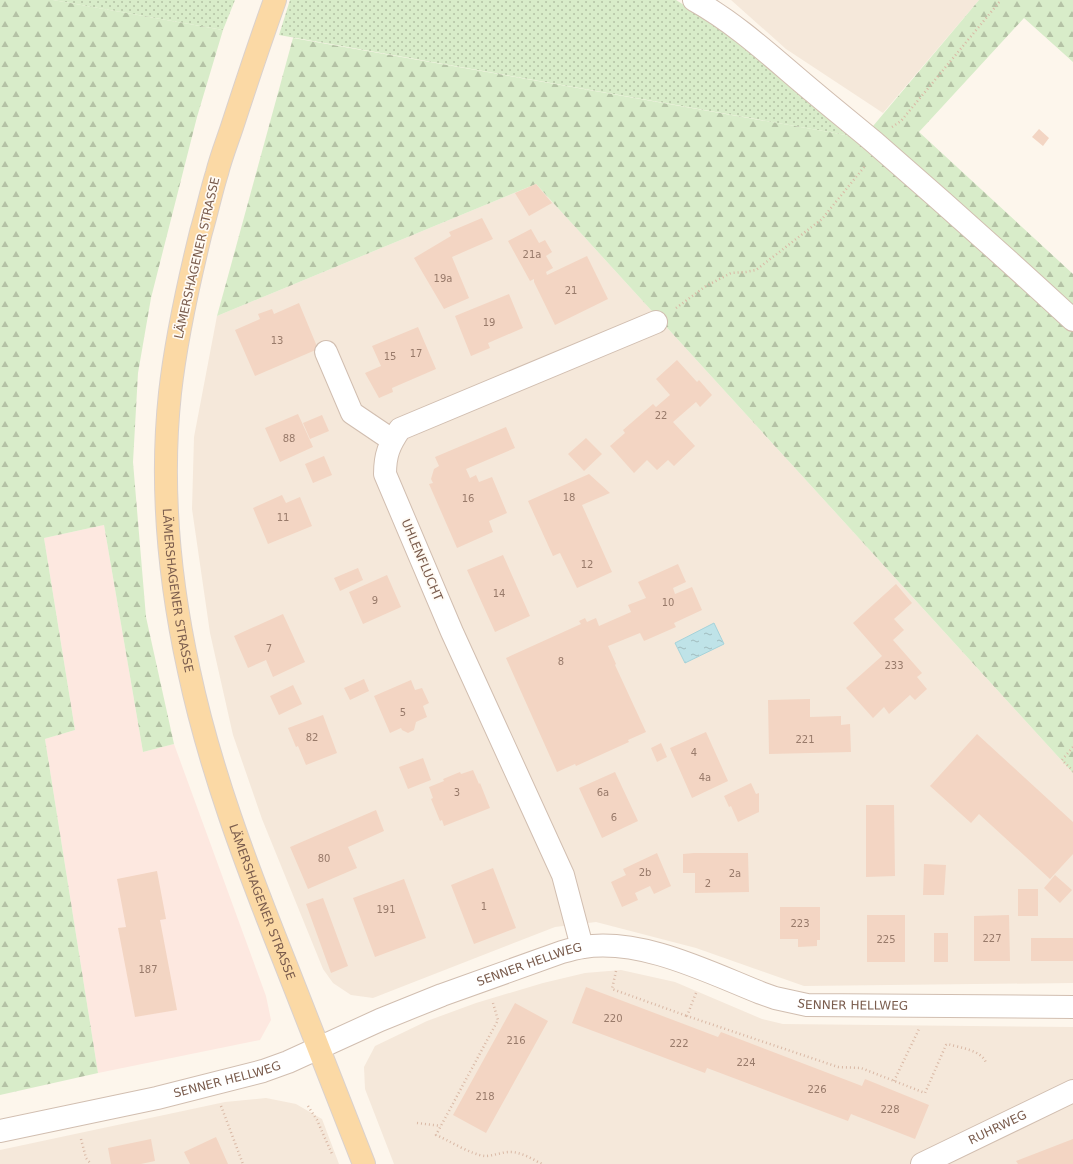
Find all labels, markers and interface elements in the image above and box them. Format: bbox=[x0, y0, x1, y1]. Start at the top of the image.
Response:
street label: LÄMERSHAGENER STRASSE bbox=[171, 176, 222, 340]
house number: 21a bbox=[523, 249, 541, 260]
house number: 19a bbox=[434, 273, 452, 284]
house number: 21 bbox=[565, 285, 577, 296]
house number: 19 bbox=[483, 317, 495, 328]
house number: 13 bbox=[271, 335, 283, 346]
house number: 17 bbox=[410, 348, 422, 359]
house number: 15 bbox=[384, 351, 396, 362]
house number: 22 bbox=[655, 410, 667, 421]
house number: 88 bbox=[283, 433, 295, 444]
house number: 18 bbox=[563, 492, 575, 503]
house number: 16 bbox=[462, 493, 474, 504]
street label: LÄMERSHAGENER STRASSE bbox=[160, 508, 196, 674]
house number: 11 bbox=[277, 512, 289, 523]
street label: UHLENFLUCHT bbox=[398, 517, 446, 604]
house number: 12 bbox=[581, 559, 593, 570]
house number: 14 bbox=[493, 588, 505, 599]
house number: 9 bbox=[372, 595, 378, 606]
house number: 10 bbox=[662, 597, 674, 608]
house number: 7 bbox=[266, 643, 272, 654]
house number: 8 bbox=[558, 656, 564, 667]
house number: 233 bbox=[884, 660, 904, 671]
house number: 5 bbox=[400, 707, 406, 718]
house number: 82 bbox=[306, 732, 318, 743]
house number: 221 bbox=[795, 734, 815, 745]
house number: 4 bbox=[691, 747, 697, 758]
house number: 4a bbox=[699, 772, 711, 783]
house number: 3 bbox=[454, 787, 460, 798]
house number: 6a bbox=[597, 787, 609, 798]
house number: 6 bbox=[611, 812, 617, 823]
street label: LÄMERSHAGENER STRASSE bbox=[226, 822, 298, 982]
house number: 80 bbox=[318, 853, 330, 864]
house number: 2b bbox=[639, 867, 651, 878]
house number: 2a bbox=[729, 868, 741, 879]
house number: 2 bbox=[705, 878, 711, 889]
house number: 1 bbox=[481, 901, 487, 912]
house number: 191 bbox=[376, 904, 396, 915]
house number: 223 bbox=[790, 918, 810, 929]
house number: 227 bbox=[982, 933, 1002, 944]
house number: 225 bbox=[876, 934, 896, 945]
street label: SENNER HELLWEG bbox=[475, 940, 583, 989]
house number: 187 bbox=[138, 964, 158, 975]
street label: SENNER HELLWEG bbox=[796, 996, 908, 1013]
house number: 220 bbox=[603, 1013, 623, 1024]
house number: 216 bbox=[506, 1035, 526, 1046]
house number: 222 bbox=[669, 1038, 689, 1049]
house number: 224 bbox=[736, 1057, 756, 1068]
street label: SENNER HELLWEG bbox=[172, 1058, 283, 1101]
house number: 226 bbox=[807, 1084, 827, 1095]
house number: 218 bbox=[475, 1091, 495, 1102]
house number: 228 bbox=[880, 1104, 900, 1115]
street label: RUHRWEG bbox=[966, 1107, 1029, 1147]

